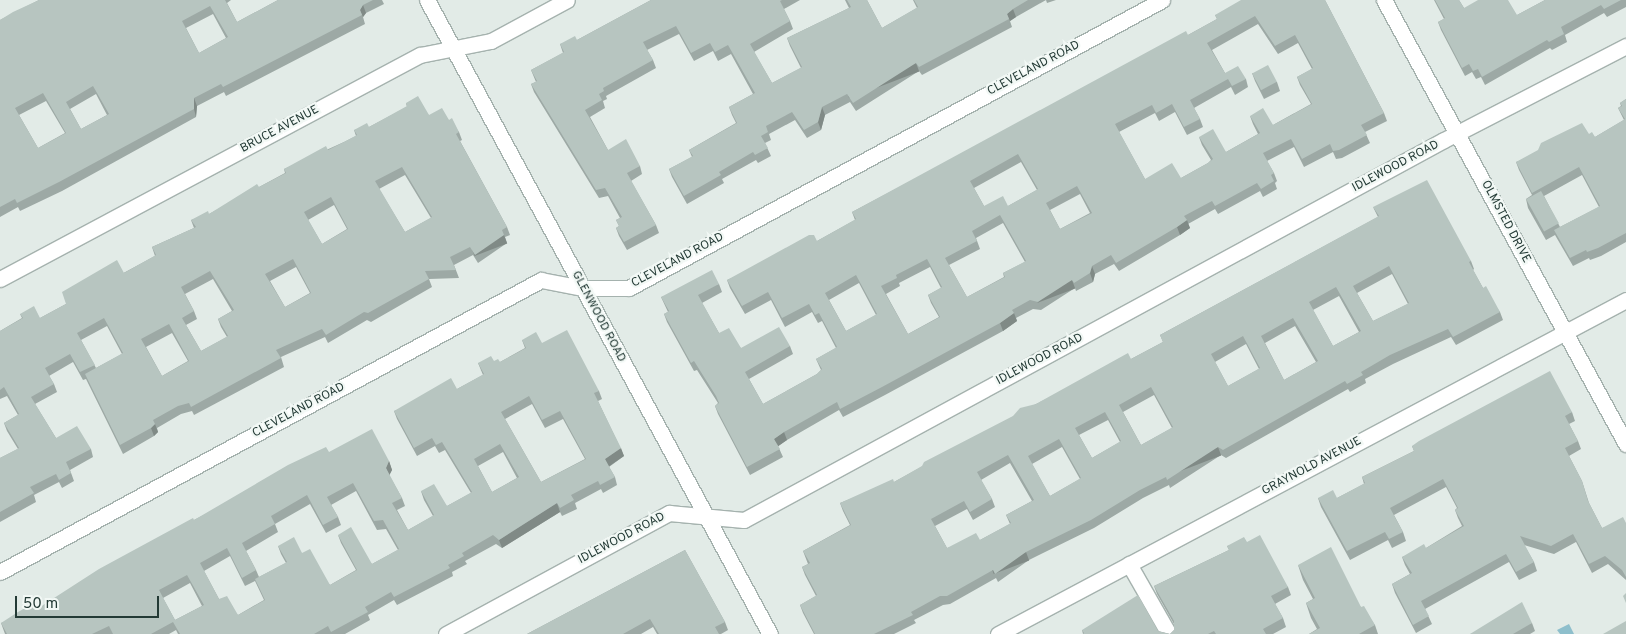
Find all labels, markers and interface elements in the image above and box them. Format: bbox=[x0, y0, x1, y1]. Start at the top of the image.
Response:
street label: CLEVELAND ROAD bbox=[985, 39, 1083, 99]
street label: BRUCE AVENUE bbox=[238, 103, 322, 157]
street label: IDLEWOOD ROAD bbox=[1350, 138, 1442, 196]
street label: OLMSTED DRIVE bbox=[1477, 178, 1533, 266]
street label: CLEVELAND ROAD bbox=[629, 231, 727, 291]
street label: GLENWOOD ROAD bbox=[568, 269, 628, 365]
street label: IDLEWOOD ROAD bbox=[994, 331, 1086, 389]
street label: CLEVELAND ROAD bbox=[250, 381, 348, 441]
street label: GRAYNOLD AVENUE bbox=[1260, 435, 1364, 499]
street label: IDLEWOOD ROAD bbox=[576, 510, 668, 568]
scale bar bbox=[18, 586, 161, 618]
text: 50 m bbox=[23, 595, 58, 614]

